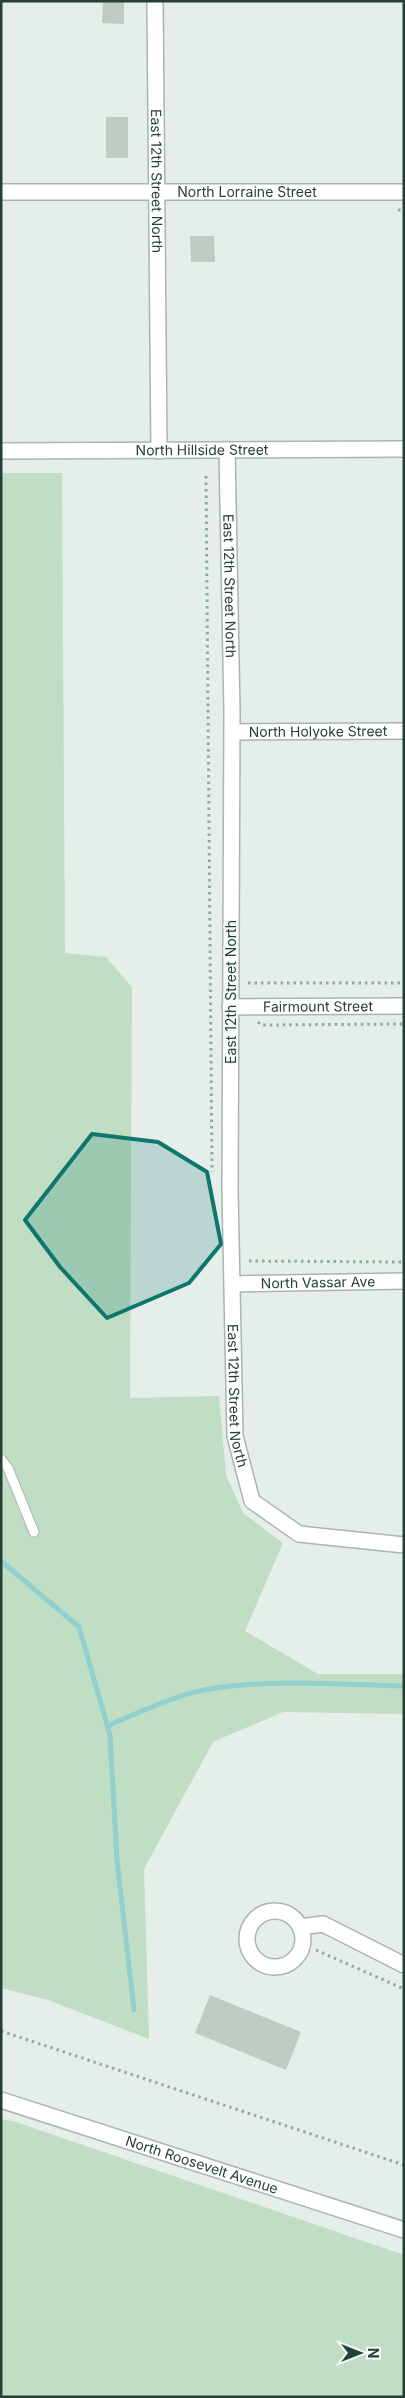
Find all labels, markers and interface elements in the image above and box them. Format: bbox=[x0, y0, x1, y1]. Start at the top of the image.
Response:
street label: East 12th Street North bbox=[148, 109, 166, 253]
street label: North Lorraine Street bbox=[177, 183, 317, 200]
street label: North Hillside Street bbox=[136, 441, 269, 458]
street label: East 12th Street North bbox=[220, 514, 240, 658]
street label: North Holyoke Street bbox=[249, 722, 388, 740]
street label: East 12th Street North bbox=[222, 920, 239, 1064]
street label: Fairmount Street bbox=[263, 997, 373, 1015]
street label: North Vassar Ave bbox=[261, 1273, 375, 1291]
street label: East 12th Street North bbox=[225, 1324, 252, 1469]
street label: North Roosevelt Avenue bbox=[124, 2132, 280, 2197]
north arrow bbox=[335, 2328, 385, 2378]
text: N bbox=[365, 2348, 382, 2358]

